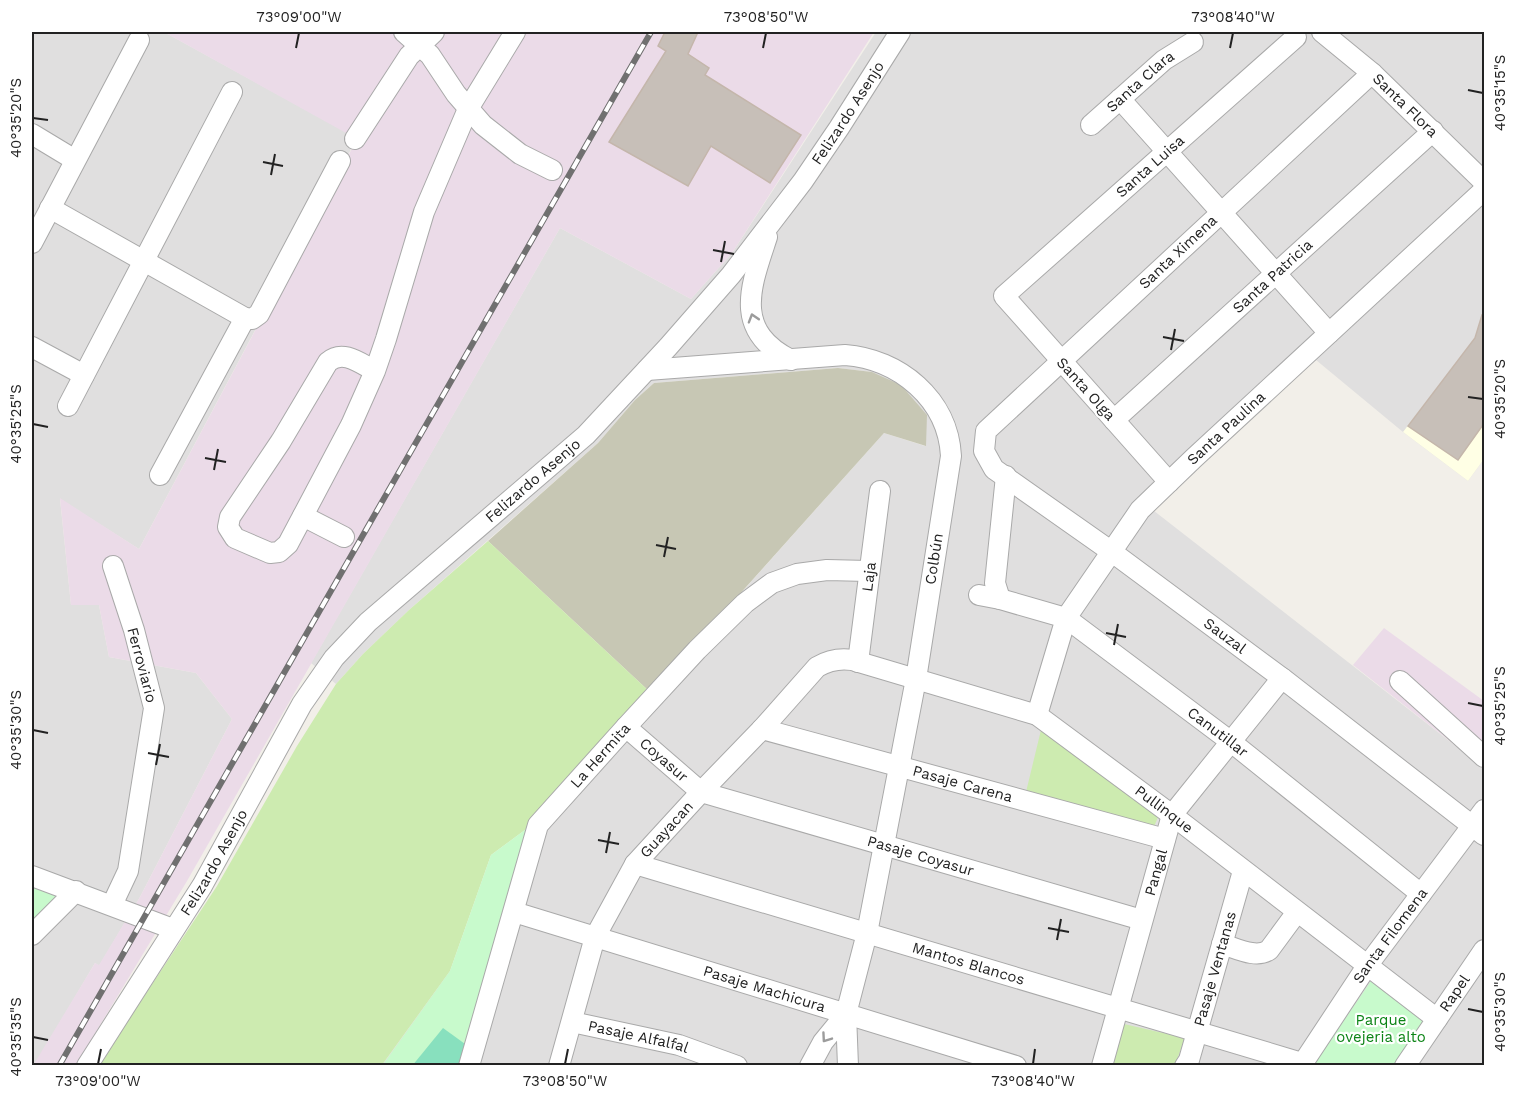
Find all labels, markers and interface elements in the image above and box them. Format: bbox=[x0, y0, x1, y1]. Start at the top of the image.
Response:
text: 73°09'00"W bbox=[256, 8, 342, 26]
text: 73°08'50"W bbox=[724, 8, 808, 26]
text: 73°08'40"W bbox=[1191, 8, 1275, 26]
street label: Santa Clara bbox=[1103, 47, 1178, 116]
text: 40°35'15"S bbox=[1491, 55, 1509, 131]
street label: Felizardo Asenjo bbox=[808, 58, 888, 168]
street label: Santa Flora bbox=[1369, 70, 1442, 141]
text: 40°35'20"S bbox=[7, 78, 25, 158]
street label: Santa Luisa bbox=[1112, 131, 1188, 201]
street label: Santa Ximena bbox=[1135, 211, 1221, 293]
street label: Santa Patricia bbox=[1229, 235, 1317, 317]
one-way arrow bbox=[748, 313, 760, 324]
street label: Santa Olga bbox=[1053, 354, 1119, 425]
text: 40°35'20"S bbox=[1491, 359, 1509, 439]
text: 40°35'25"S bbox=[7, 384, 25, 464]
street label: Santa Paulina bbox=[1183, 387, 1269, 469]
street label: Felizardo Asenjo bbox=[482, 435, 584, 526]
street label: Colbún bbox=[921, 532, 947, 586]
street label: Laja bbox=[858, 560, 880, 593]
street label: Sauzal bbox=[1200, 614, 1250, 658]
street label: Ferroviario bbox=[123, 625, 161, 705]
text: 40°35'25"S bbox=[1491, 666, 1509, 746]
text: 40°35'30"S bbox=[7, 690, 25, 770]
street label: Canutillar bbox=[1184, 703, 1252, 761]
street label: La Hermita bbox=[567, 719, 634, 792]
street label: Coyasur bbox=[636, 734, 692, 786]
street label: Pasaje Carena bbox=[911, 762, 1015, 806]
street label: Pullinque bbox=[1131, 782, 1197, 837]
street label: Guayacan bbox=[636, 797, 697, 862]
street label: Felizardo Asenjo bbox=[176, 806, 251, 919]
street label: Pasaje Coyasur bbox=[865, 832, 976, 880]
street label: Pangal bbox=[1141, 846, 1171, 898]
street label: Santa Filomena bbox=[1349, 884, 1432, 987]
street label: Pasaje Ventanas bbox=[1190, 909, 1240, 1028]
street label: Mantos Blancos bbox=[910, 938, 1027, 989]
street label: Pasaje Machicura bbox=[701, 962, 828, 1016]
street label: Rapel bbox=[1436, 971, 1474, 1015]
text: 40°35'30"S bbox=[1491, 972, 1509, 1052]
text: 40°35'35"S bbox=[7, 997, 25, 1077]
park label: Parque ovejeria alto bbox=[1336, 1011, 1426, 1046]
street label: Pasaje Alfalfal bbox=[586, 1017, 692, 1057]
one-way arrow bbox=[822, 1032, 833, 1043]
text: 73°09'00"W bbox=[55, 1072, 141, 1090]
text: 73°08'50"W bbox=[523, 1072, 607, 1090]
text: 73°08'40"W bbox=[991, 1072, 1075, 1090]

